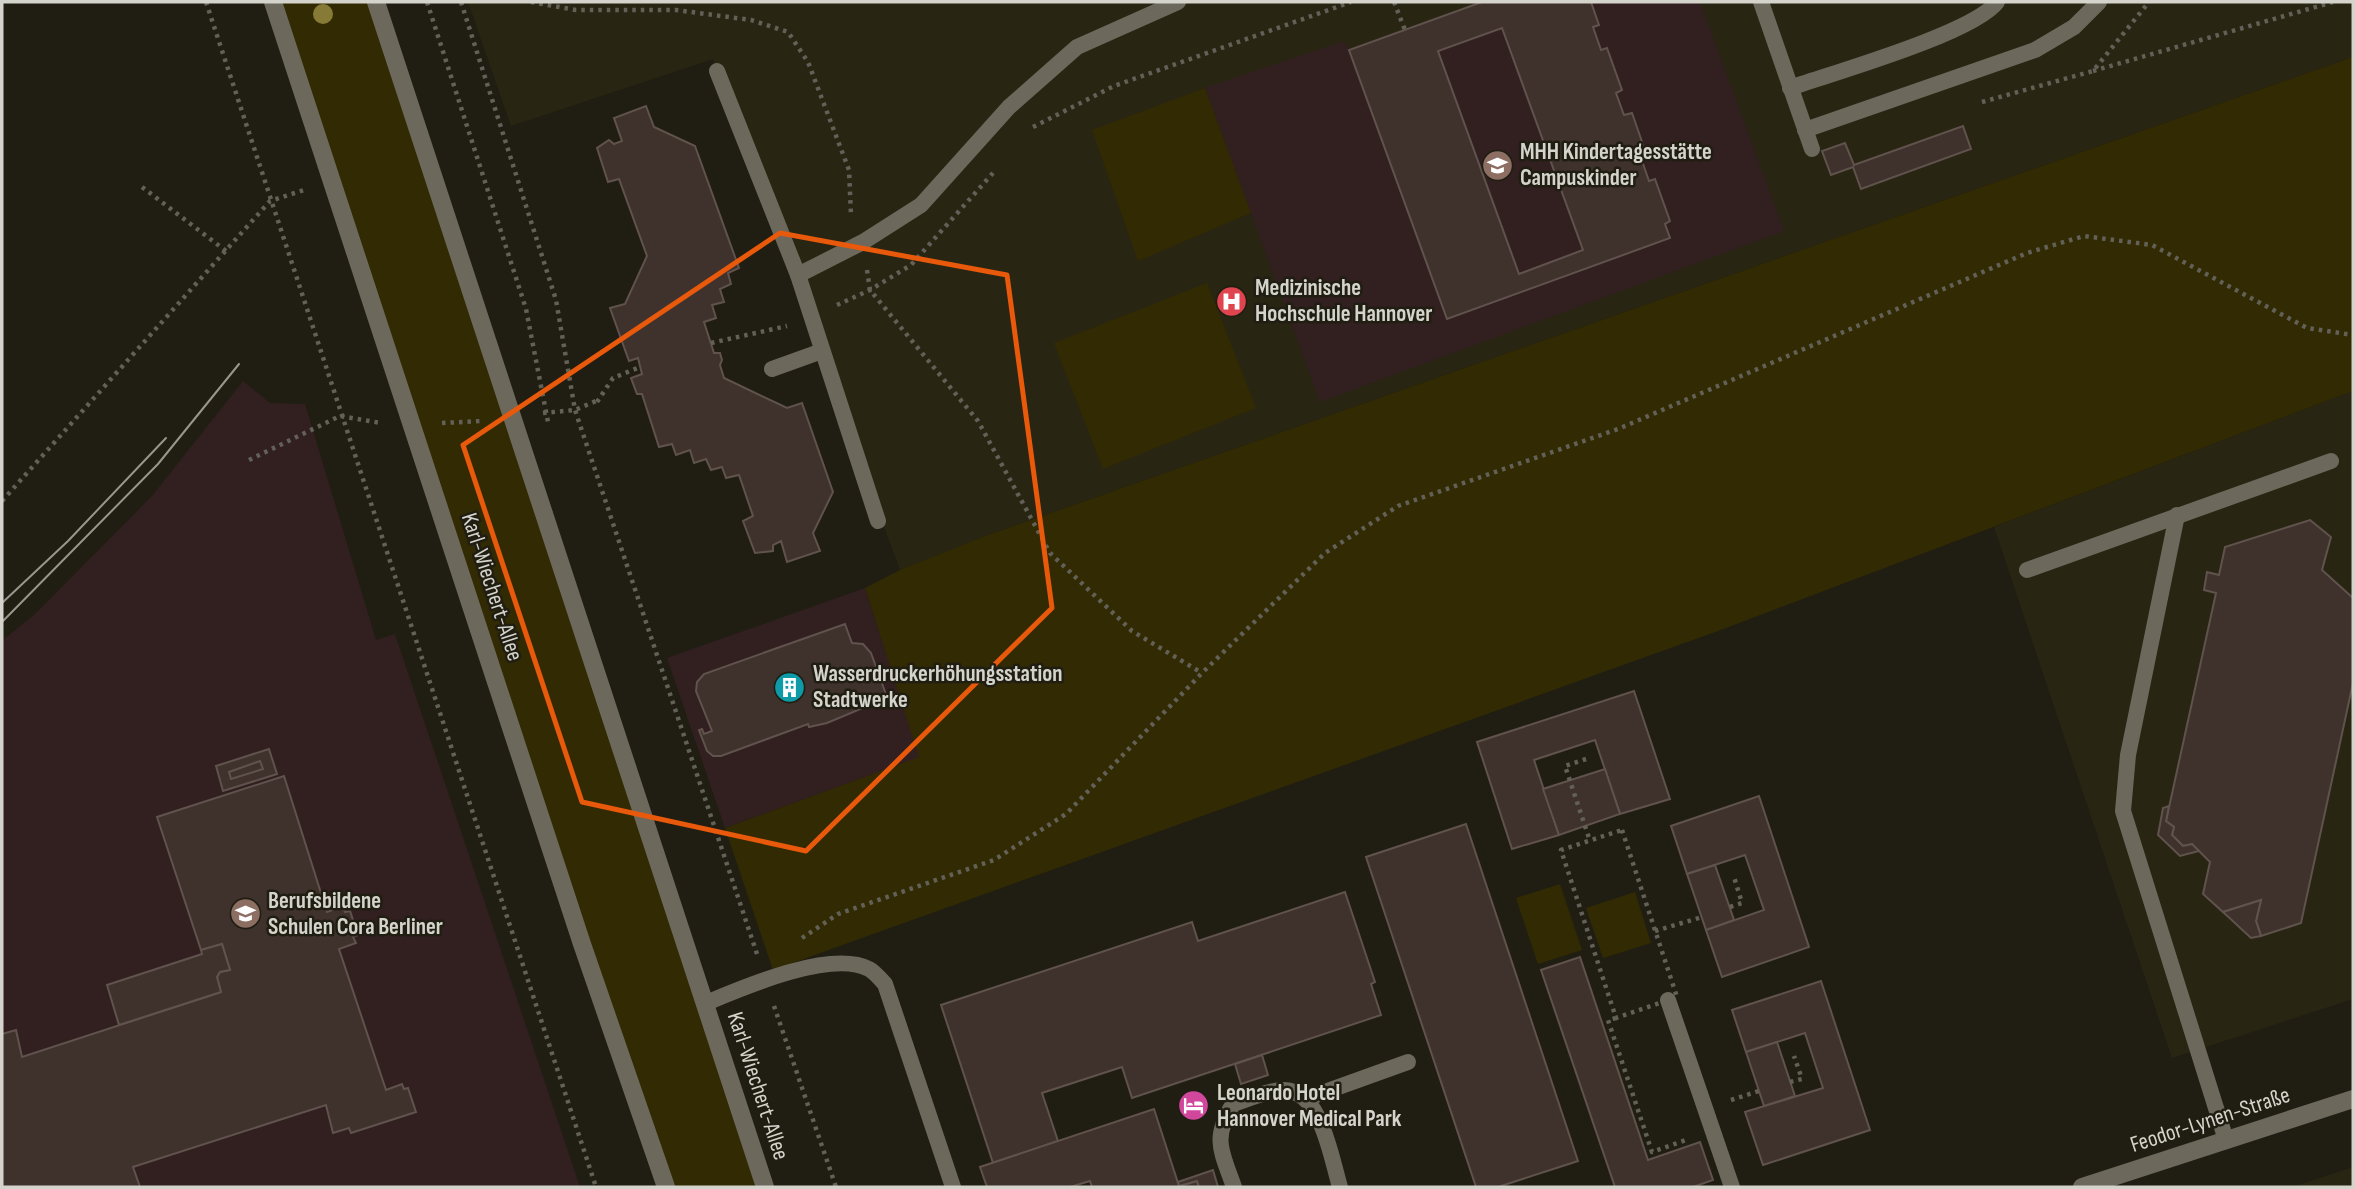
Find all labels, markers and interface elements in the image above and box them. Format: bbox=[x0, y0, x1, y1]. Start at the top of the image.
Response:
place label: MHH Kindertagesstätte Campuskinder bbox=[1520, 138, 1712, 192]
school or university icon: MHH Kindertagesstätte Campuskinder bbox=[1480, 148, 1514, 182]
place label: Medizinische Hochschule Hannover bbox=[1255, 274, 1432, 328]
hospital icon: Medizinische Hochschule Hannover bbox=[1215, 284, 1249, 318]
street label: Karl-Wiechert-Allee bbox=[455, 510, 529, 664]
place label: Wasserdruckerhöhungsstation Stadtwerke bbox=[813, 660, 1062, 714]
building icon: Wasserdruckerhöhungsstation Stadtwerke bbox=[773, 670, 807, 704]
place label: Berufsbildene Schulen Cora Berliner bbox=[268, 887, 443, 941]
school or university icon: Berufsbildene Schulen Cora Berliner bbox=[228, 897, 262, 931]
street label: Karl-Wiechert-Allee bbox=[721, 1009, 795, 1163]
place label: Leonardo Hotel Hannover Medical Park bbox=[1217, 1079, 1402, 1133]
street label: Feodor-Lynen-Straße bbox=[2127, 1081, 2293, 1159]
hotel icon: Leonardo Hotel Hannover Medical Park bbox=[1177, 1089, 1211, 1123]

